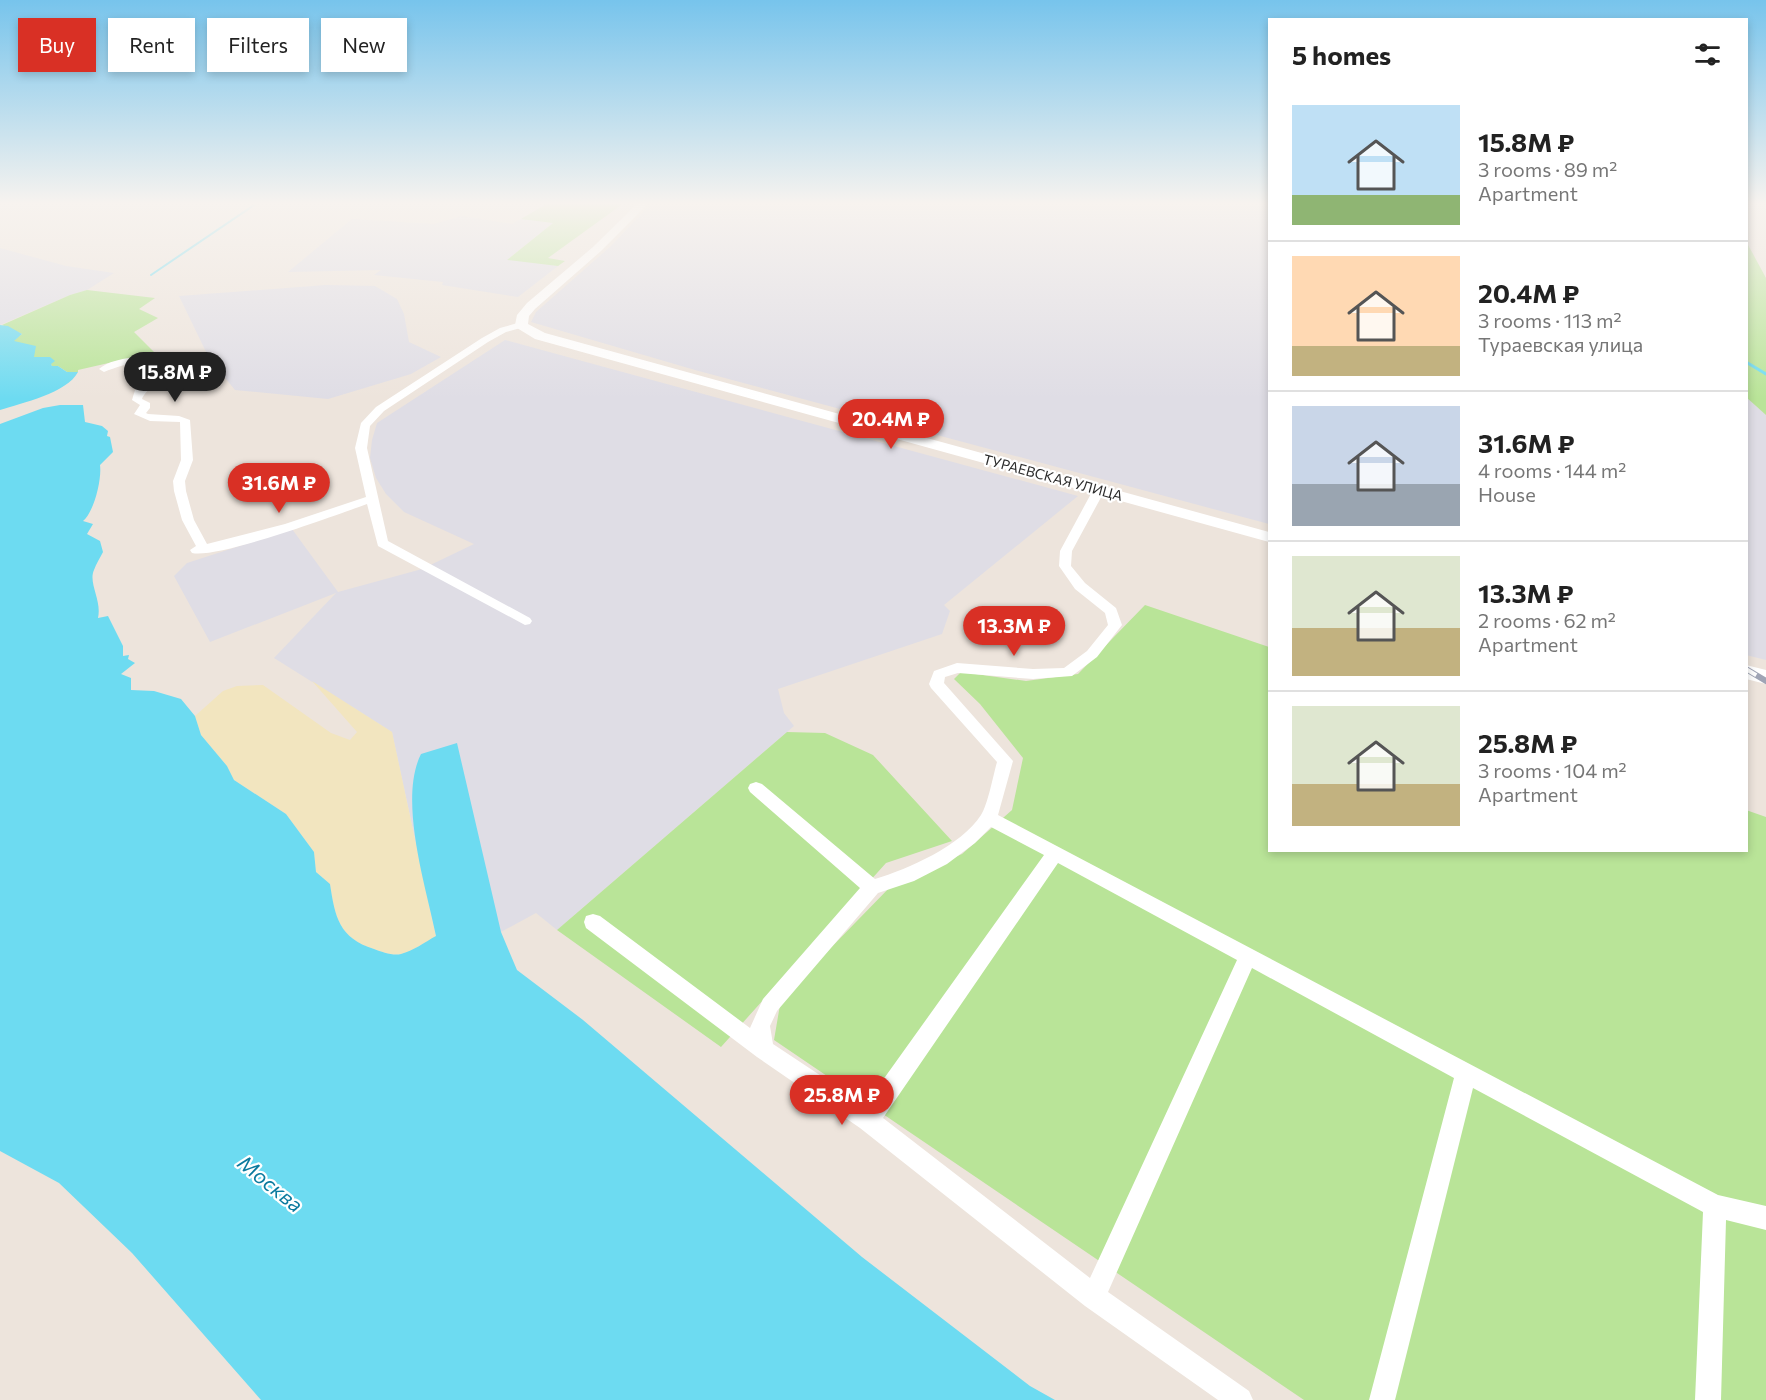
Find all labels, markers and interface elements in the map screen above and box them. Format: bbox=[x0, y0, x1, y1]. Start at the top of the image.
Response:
chip: Buy bbox=[18, 18, 96, 72]
chip: Rent bbox=[108, 18, 195, 72]
chip: Filters bbox=[207, 18, 309, 72]
chip: New bbox=[321, 18, 407, 72]
icon: filters bbox=[1691, 38, 1724, 71]
text: 5 homes bbox=[1292, 39, 1391, 70]
text: 15.8M ₽ bbox=[1478, 126, 1574, 157]
icon: home bbox=[1340, 129, 1412, 201]
text: 3 rooms · 89 m² bbox=[1478, 157, 1617, 181]
text: Apartment bbox=[1478, 181, 1578, 205]
text: 20.4M ₽ bbox=[1478, 277, 1579, 308]
icon: home bbox=[1340, 280, 1412, 352]
text: 3 rooms · 113 m² bbox=[1478, 308, 1622, 332]
text: Тураевская улица bbox=[1478, 332, 1643, 356]
pin: 15.8M ₽ bbox=[120, 352, 230, 403]
text: 15.8M ₽ bbox=[138, 359, 212, 383]
pin: 20.4M ₽ bbox=[836, 399, 946, 450]
text: 20.4M ₽ bbox=[852, 406, 930, 430]
text: 31.6M ₽ bbox=[1478, 427, 1575, 458]
icon: home bbox=[1340, 430, 1412, 502]
street label: ТУРАЕВСКАЯ УЛИЦА bbox=[981, 450, 1125, 504]
text: 4 rooms · 144 m² bbox=[1478, 458, 1626, 482]
pin: 31.6M ₽ bbox=[224, 463, 334, 514]
text: 31.6M ₽ bbox=[242, 470, 316, 494]
text: House bbox=[1478, 482, 1536, 506]
text: 13.3M ₽ bbox=[1478, 577, 1574, 608]
icon: home bbox=[1340, 580, 1412, 652]
pin: 13.3M ₽ bbox=[959, 606, 1069, 657]
text: 2 rooms · 62 m² bbox=[1478, 608, 1616, 632]
text: 13.3M ₽ bbox=[977, 613, 1051, 637]
text: Apartment bbox=[1478, 632, 1578, 656]
text: 25.8M ₽ bbox=[1478, 727, 1577, 758]
icon: home bbox=[1340, 730, 1412, 802]
text: 3 rooms · 104 m² bbox=[1478, 758, 1627, 782]
text: Apartment bbox=[1478, 782, 1578, 806]
pin: 25.8M ₽ bbox=[787, 1075, 897, 1126]
text: 25.8M ₽ bbox=[804, 1082, 880, 1106]
water label: Москва bbox=[234, 1149, 309, 1217]

